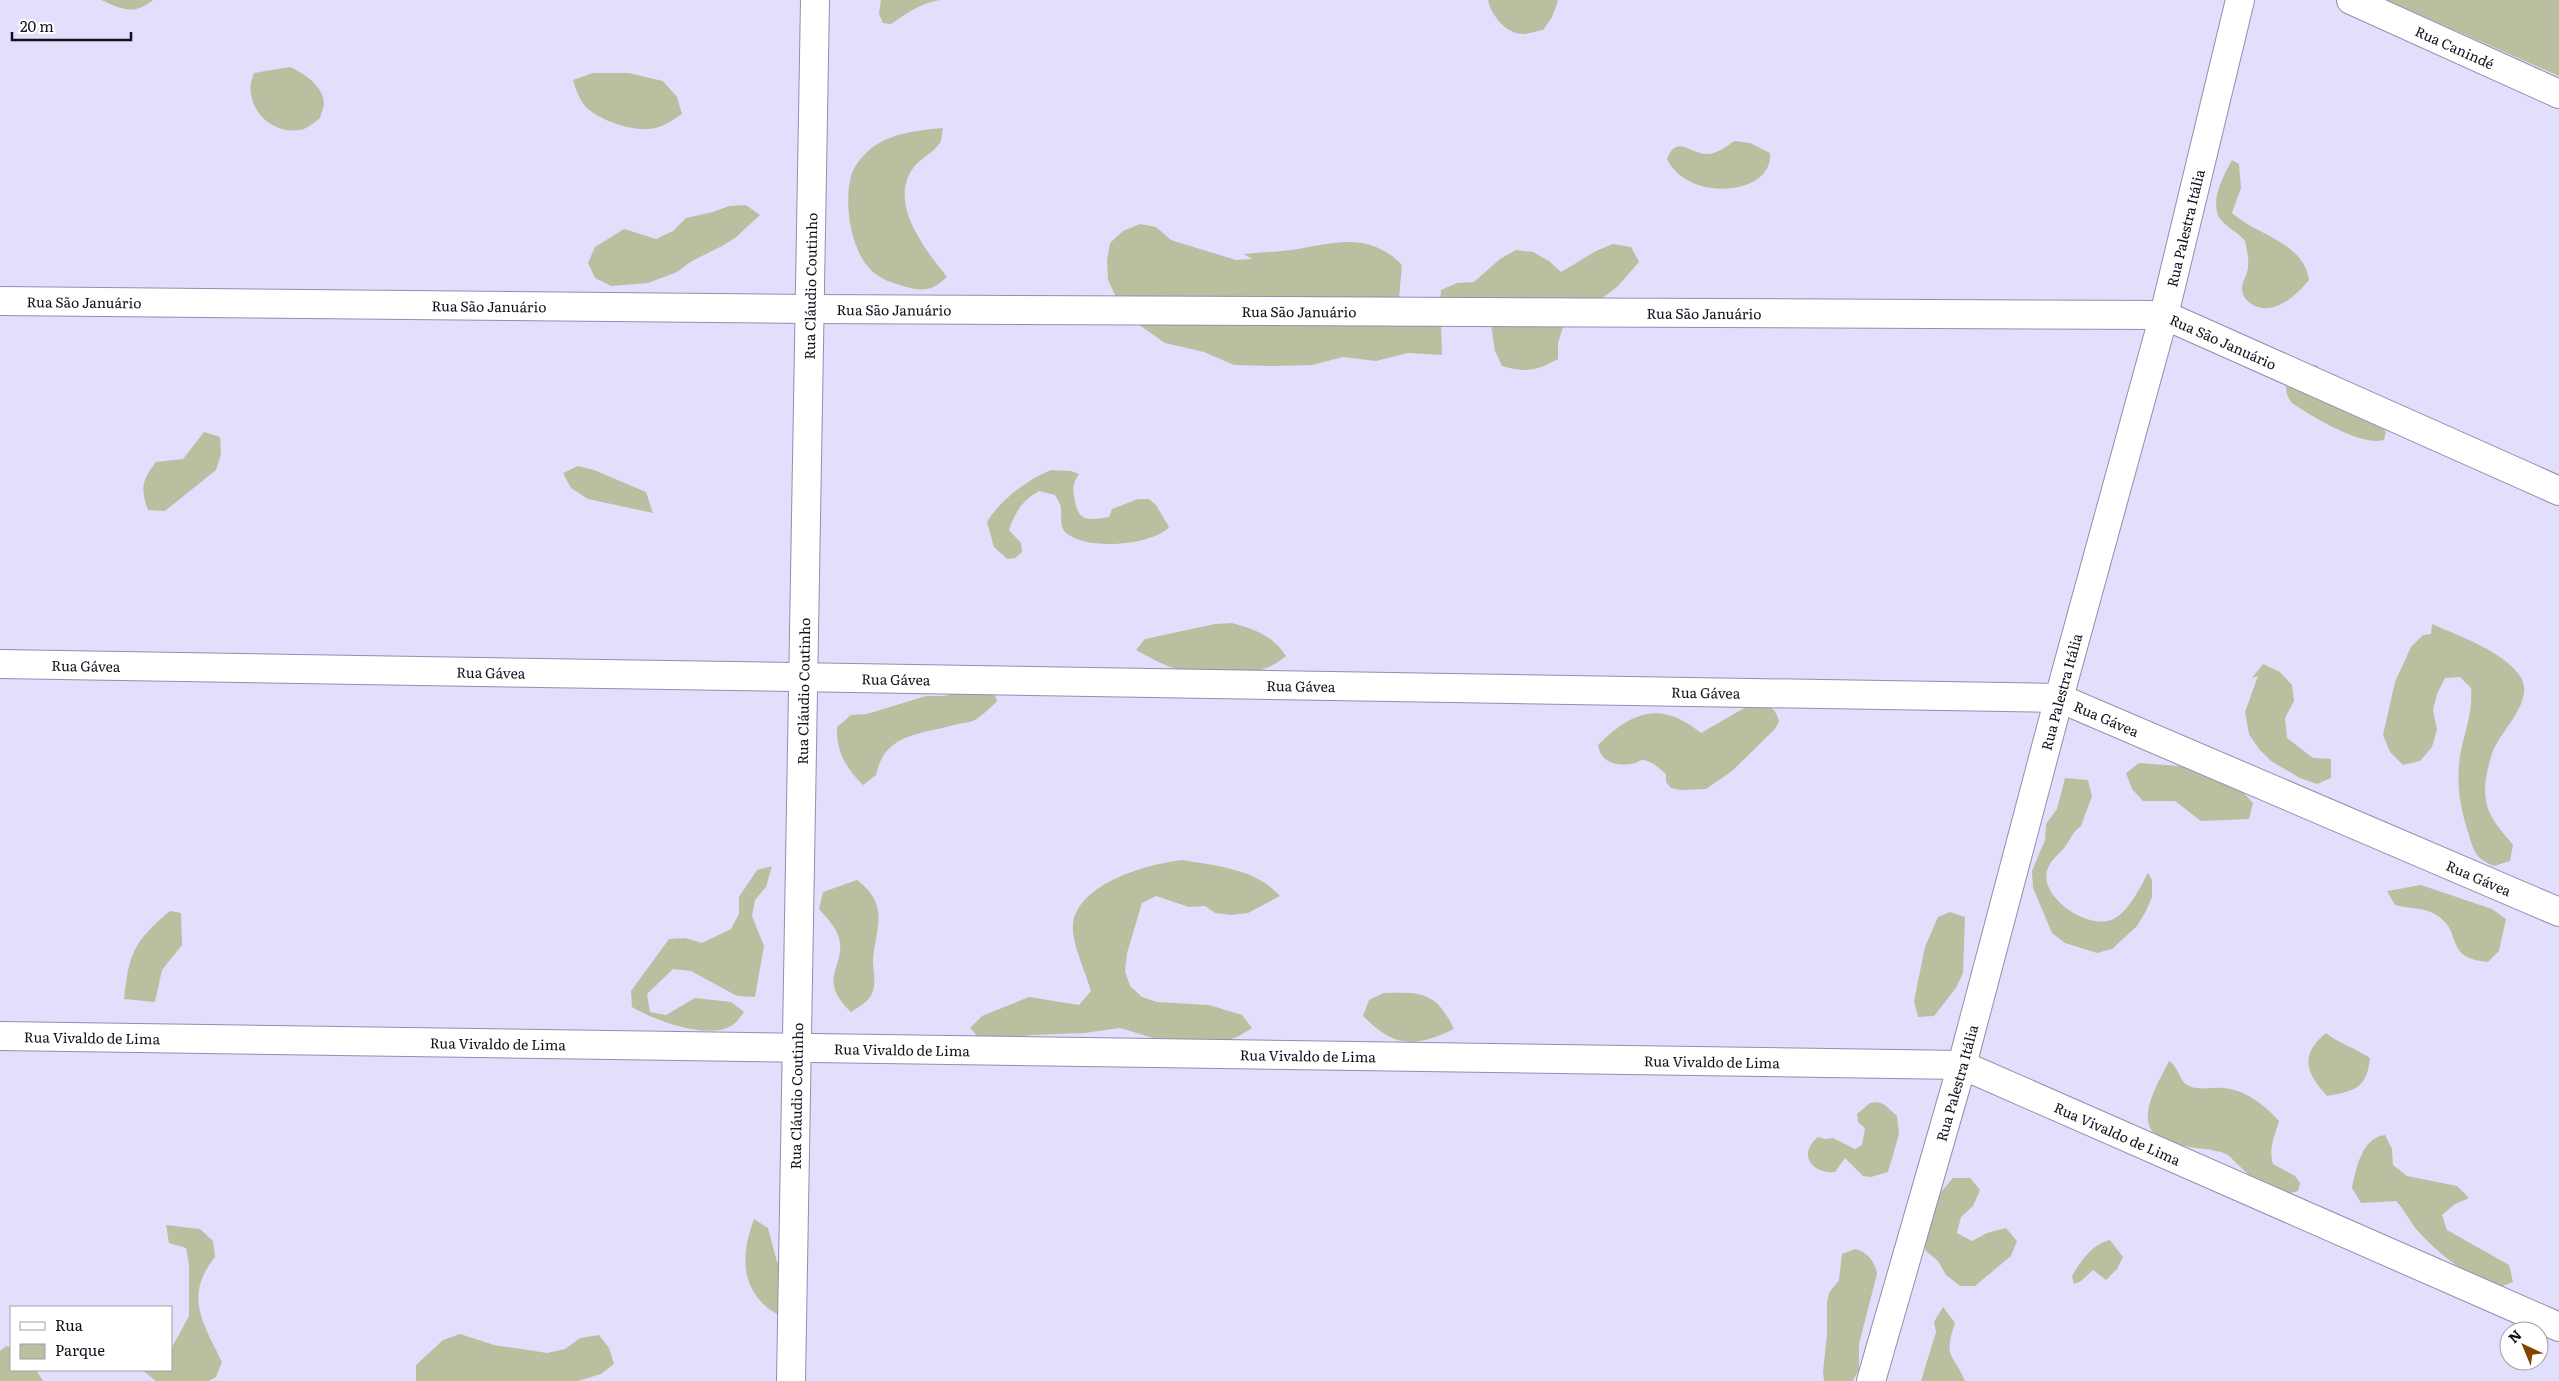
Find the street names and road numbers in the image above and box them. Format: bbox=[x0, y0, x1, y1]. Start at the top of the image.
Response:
street label: Rua Canindé bbox=[2412, 20, 2498, 74]
street label: Rua Palestra Itália bbox=[2161, 167, 2209, 289]
street label: Rua Cláudio Coutinho bbox=[799, 213, 821, 360]
street label: Rua São Januário bbox=[26, 291, 142, 312]
street label: Rua São Januário bbox=[431, 295, 547, 316]
street label: Rua São Januário bbox=[836, 299, 951, 320]
street label: Rua São Januário bbox=[1241, 301, 1356, 321]
street label: Rua São Januário bbox=[1646, 303, 1761, 323]
street label: Rua São Januário bbox=[2167, 309, 2280, 374]
street label: Rua Cláudio Coutinho bbox=[792, 617, 814, 765]
street label: Rua Palestra Itália bbox=[2036, 631, 2086, 752]
street label: Rua Gávea bbox=[51, 655, 121, 676]
street label: Rua Gávea bbox=[456, 662, 526, 683]
street label: Rua Gávea bbox=[861, 668, 931, 689]
street label: Rua Gávea bbox=[1266, 675, 1336, 696]
street label: Rua Gávea bbox=[1671, 682, 1741, 703]
street label: Rua Gávea bbox=[2071, 696, 2143, 741]
street label: Rua Gávea bbox=[2443, 855, 2515, 901]
street label: Rua Cláudio Coutinho bbox=[785, 1022, 807, 1170]
street label: Rua Palestra Itália bbox=[1931, 1022, 1982, 1144]
street label: Rua Vivaldo de Lima bbox=[24, 1026, 161, 1048]
street label: Rua Vivaldo de Lima bbox=[430, 1032, 567, 1054]
street label: Rua Vivaldo de Lima bbox=[834, 1038, 971, 1060]
street label: Rua Vivaldo de Lima bbox=[1240, 1044, 1376, 1066]
street label: Rua Vivaldo de Lima bbox=[1644, 1050, 1780, 1072]
street label: Rua Vivaldo de Lima bbox=[2051, 1097, 2184, 1170]

